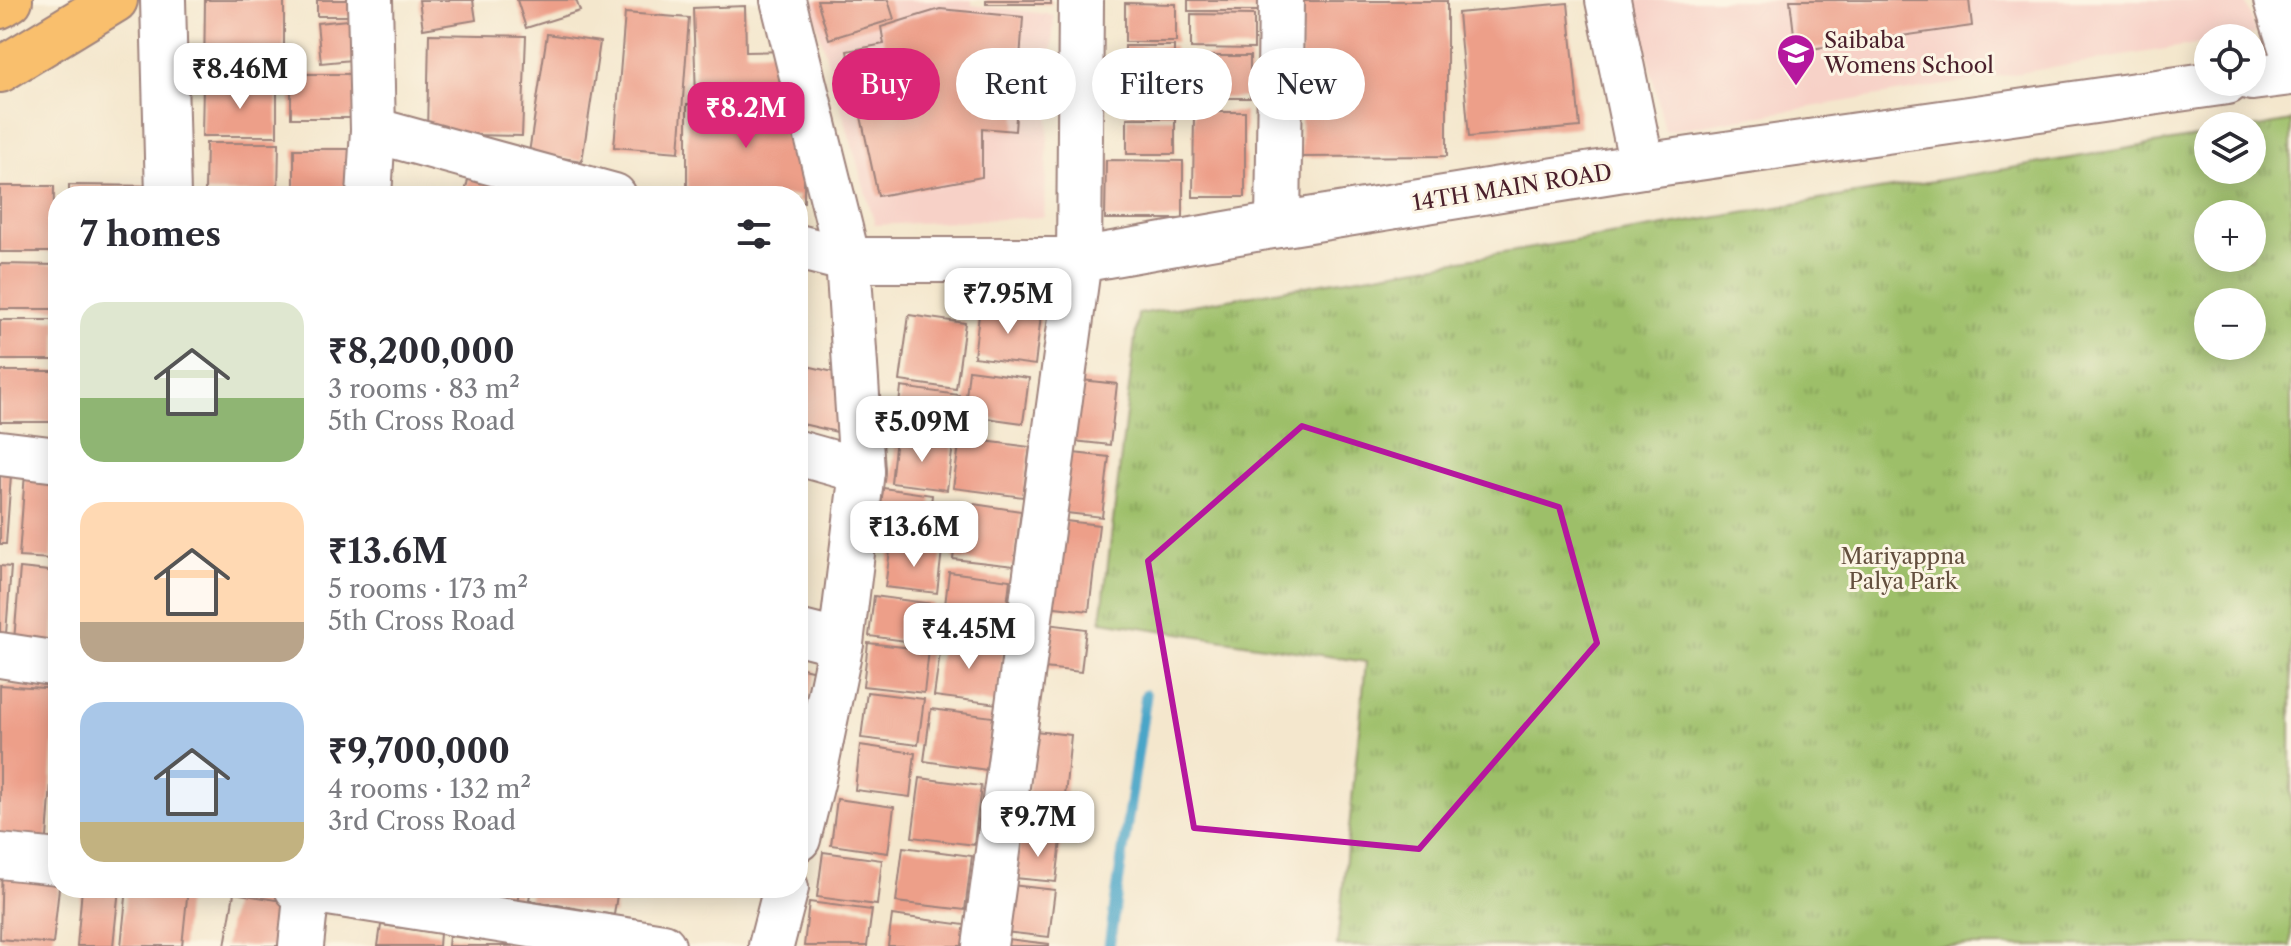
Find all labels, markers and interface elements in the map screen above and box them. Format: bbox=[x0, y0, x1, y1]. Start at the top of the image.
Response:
map controls bbox=[2194, 24, 2266, 360]
button: locate bbox=[2194, 24, 2266, 96]
place label: Saibaba Womens School bbox=[1823, 27, 1994, 79]
school or university icon: Saibaba Womens School bbox=[1775, 32, 1817, 87]
pin: ₹8.46M bbox=[175, 43, 305, 111]
chip: Buy bbox=[832, 48, 940, 120]
chip: Rent bbox=[956, 48, 1076, 120]
chip: Filters bbox=[1092, 48, 1232, 120]
chip: New bbox=[1248, 48, 1365, 120]
text: ₹8.46M bbox=[192, 53, 288, 85]
pin: ₹8.2M bbox=[690, 82, 802, 150]
text: ₹8.2M bbox=[705, 92, 787, 124]
button: layers bbox=[2194, 112, 2266, 184]
street label: 14TH MAIN ROAD bbox=[1410, 158, 1614, 217]
button: + bbox=[2194, 200, 2266, 272]
icon: filters bbox=[732, 212, 776, 256]
text: 7 homes bbox=[80, 213, 221, 255]
pin: ₹7.95M bbox=[943, 268, 1073, 336]
text: ₹7.95M bbox=[962, 278, 1054, 310]
button: − bbox=[2194, 288, 2266, 360]
text: ₹8,200,000 bbox=[328, 330, 515, 372]
icon: home bbox=[144, 334, 240, 430]
text: 3 rooms · 83 m² bbox=[328, 373, 520, 405]
pin: ₹5.09M bbox=[857, 396, 987, 464]
text: 5th Cross Road bbox=[328, 405, 515, 437]
text: ₹5.09M bbox=[874, 406, 970, 438]
pin: ₹13.6M bbox=[849, 501, 979, 569]
text: ₹13.6M bbox=[868, 511, 960, 543]
text: ₹13.6M bbox=[328, 530, 448, 572]
icon: home bbox=[144, 534, 240, 630]
park label: Mariyappna Palya Park bbox=[1840, 543, 1966, 595]
text: 5 rooms · 173 m² bbox=[328, 573, 528, 605]
pin: ₹4.45M bbox=[904, 603, 1034, 671]
text: 5th Cross Road bbox=[328, 605, 515, 637]
text: ₹4.45M bbox=[922, 613, 1016, 645]
text: ₹9,700,000 bbox=[328, 730, 510, 772]
icon: home bbox=[144, 734, 240, 830]
text: 4 rooms · 132 m² bbox=[328, 773, 531, 805]
pin: ₹9.7M bbox=[982, 791, 1094, 859]
text: ₹9.7M bbox=[999, 801, 1077, 833]
text: 3rd Cross Road bbox=[328, 805, 516, 837]

